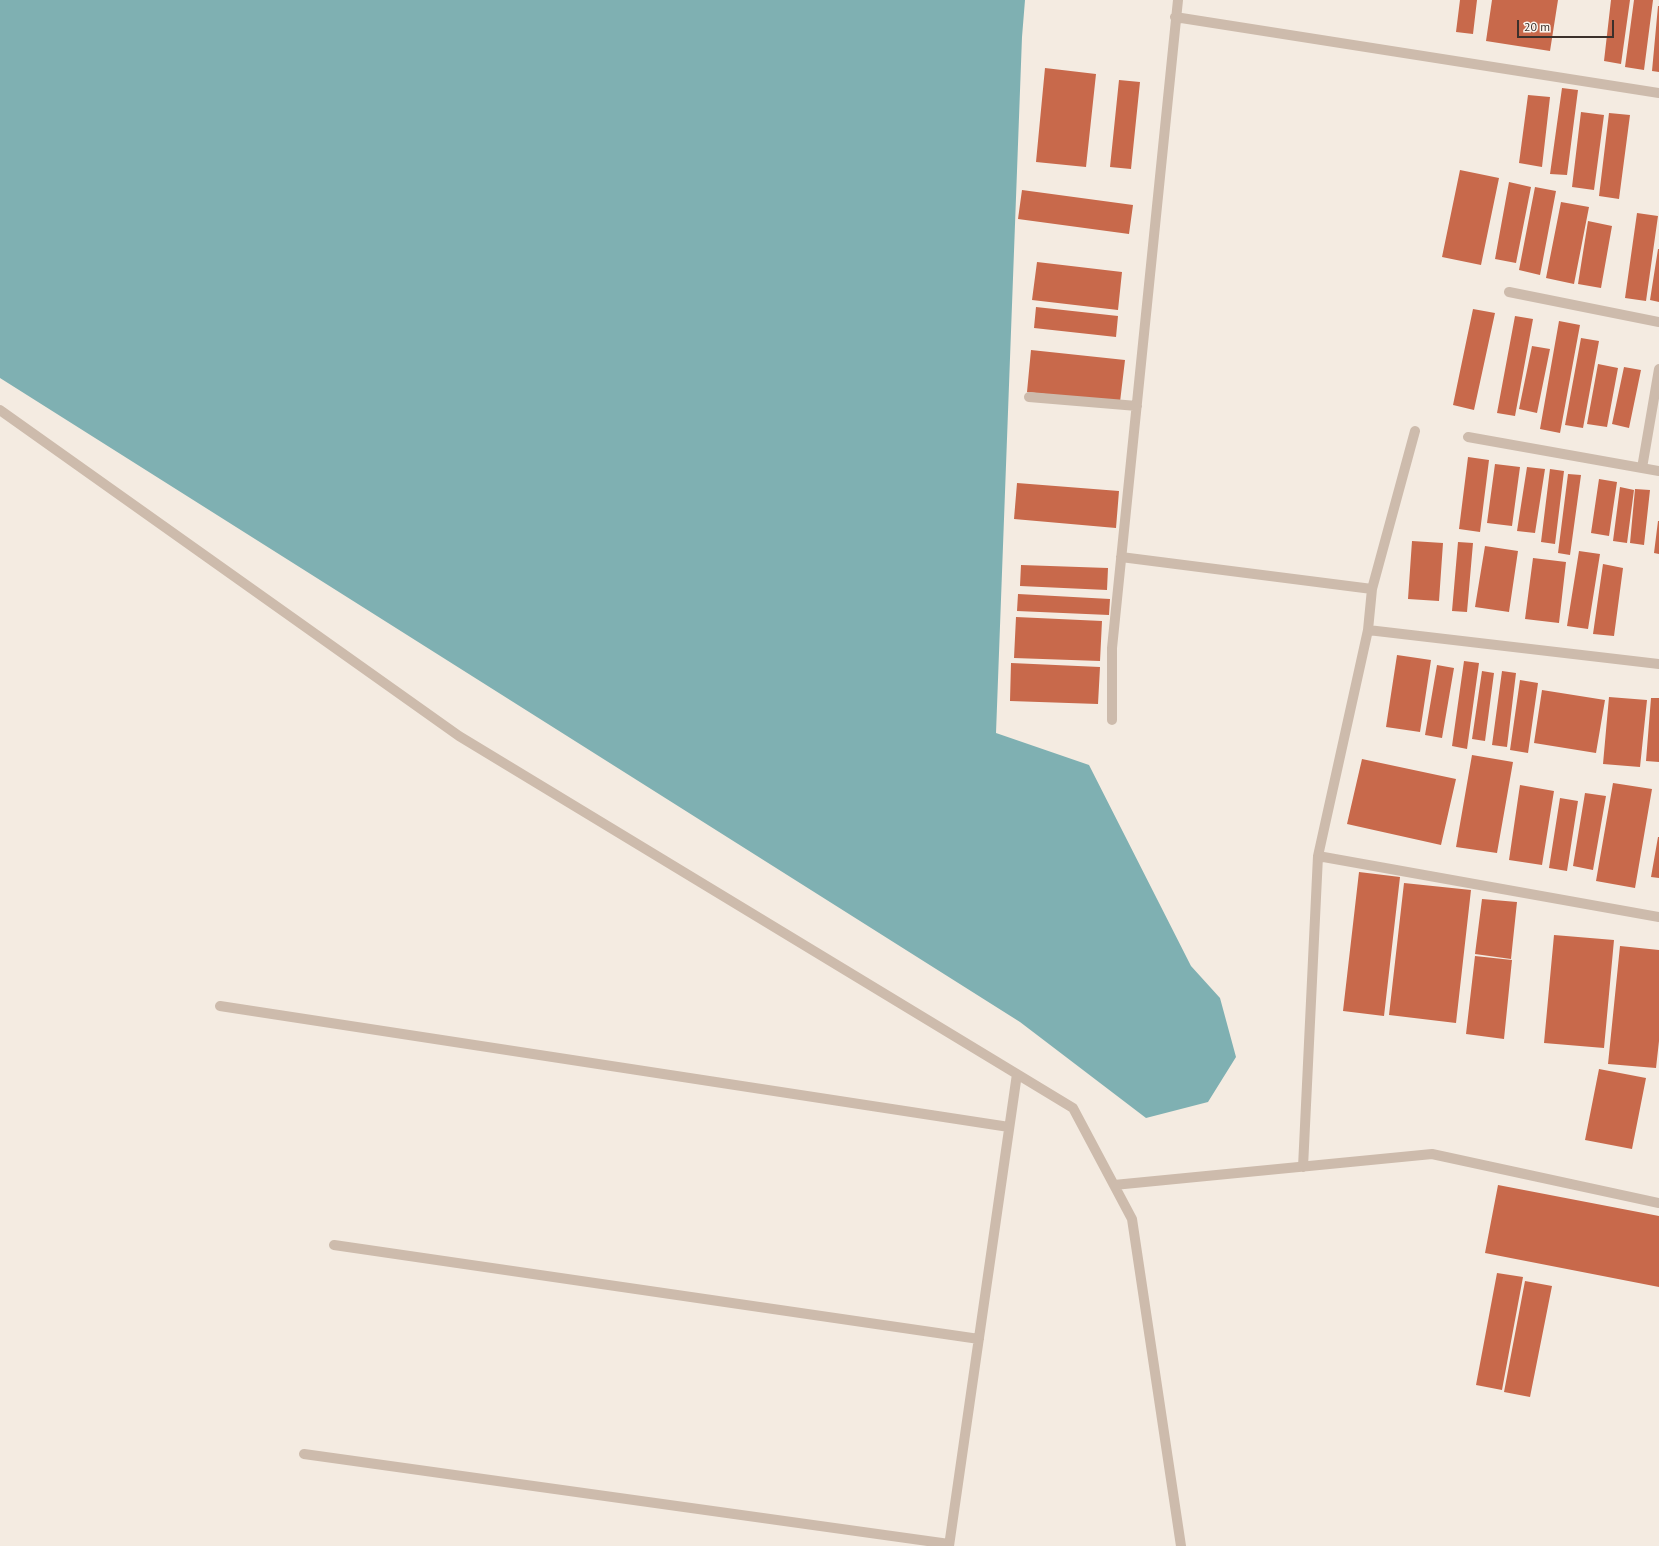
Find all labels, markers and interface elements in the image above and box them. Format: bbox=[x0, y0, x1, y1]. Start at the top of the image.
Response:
scale bar bbox=[1519, 12, 1616, 38]
text: 20 m bbox=[1524, 19, 1550, 34]

